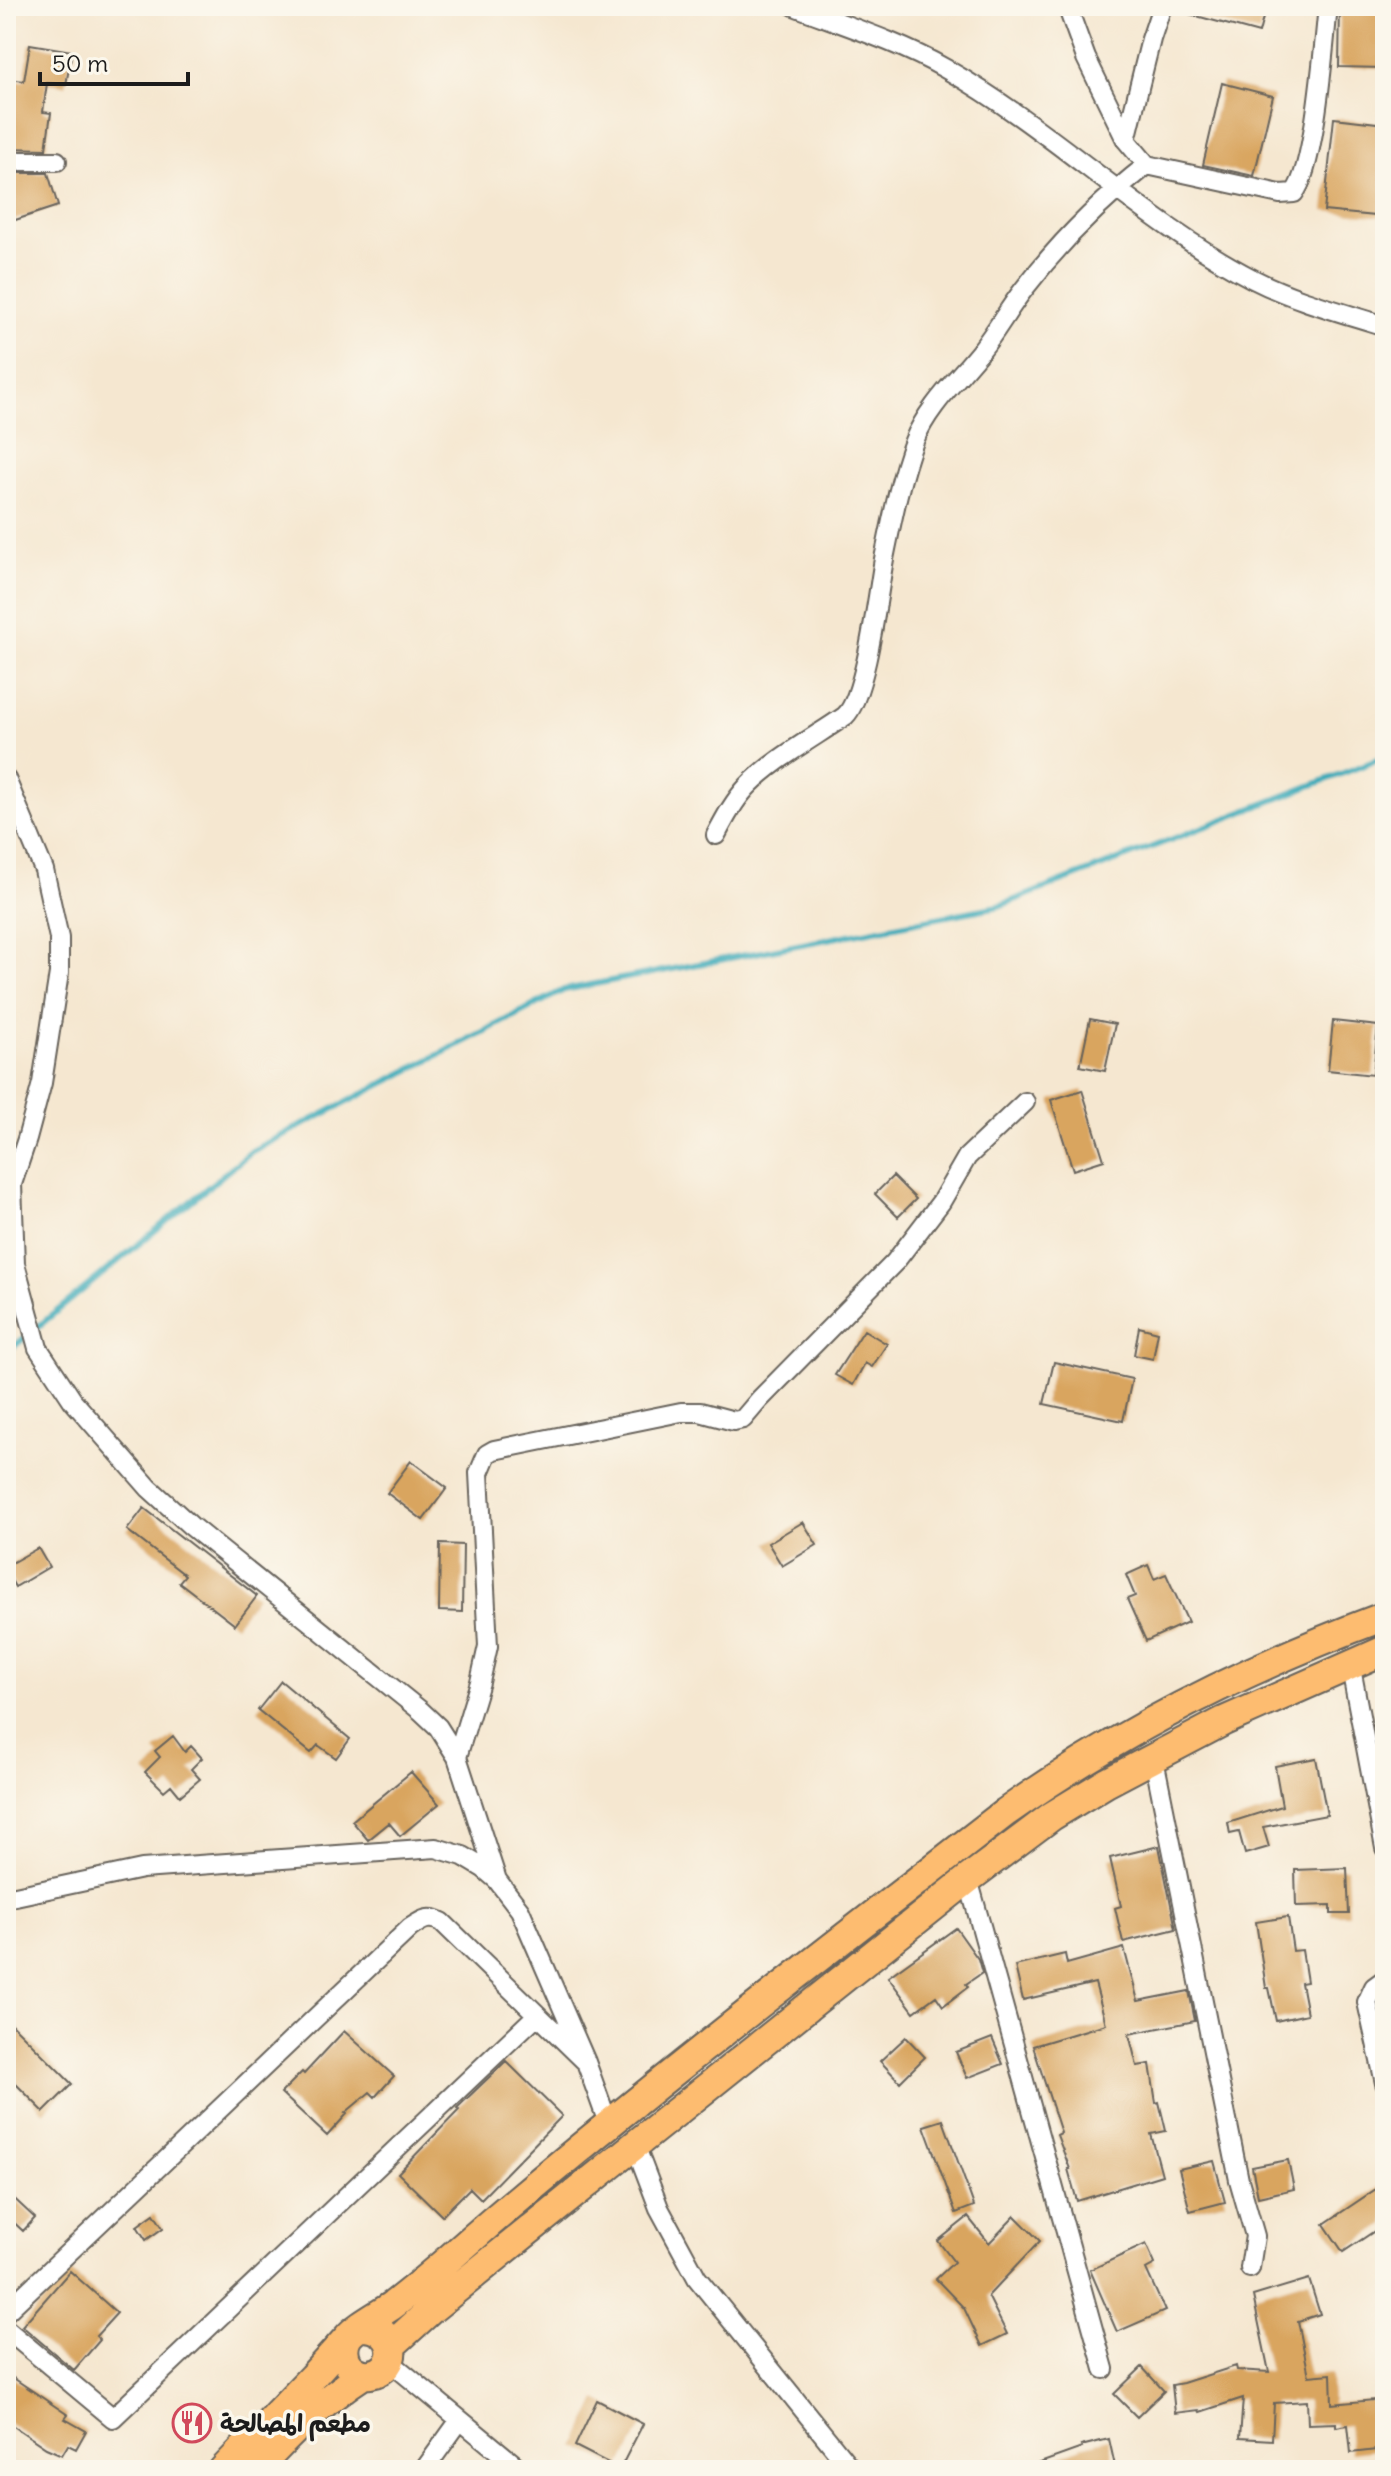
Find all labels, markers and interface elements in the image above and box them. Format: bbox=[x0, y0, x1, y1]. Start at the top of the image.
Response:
scale bar bbox=[40, 36, 188, 86]
text: 50 m bbox=[52, 48, 108, 78]
restaurant icon: مطعم المصالحة bbox=[171, 2402, 213, 2444]
place label: مطعم المصالحة bbox=[220, 2408, 371, 2442]

